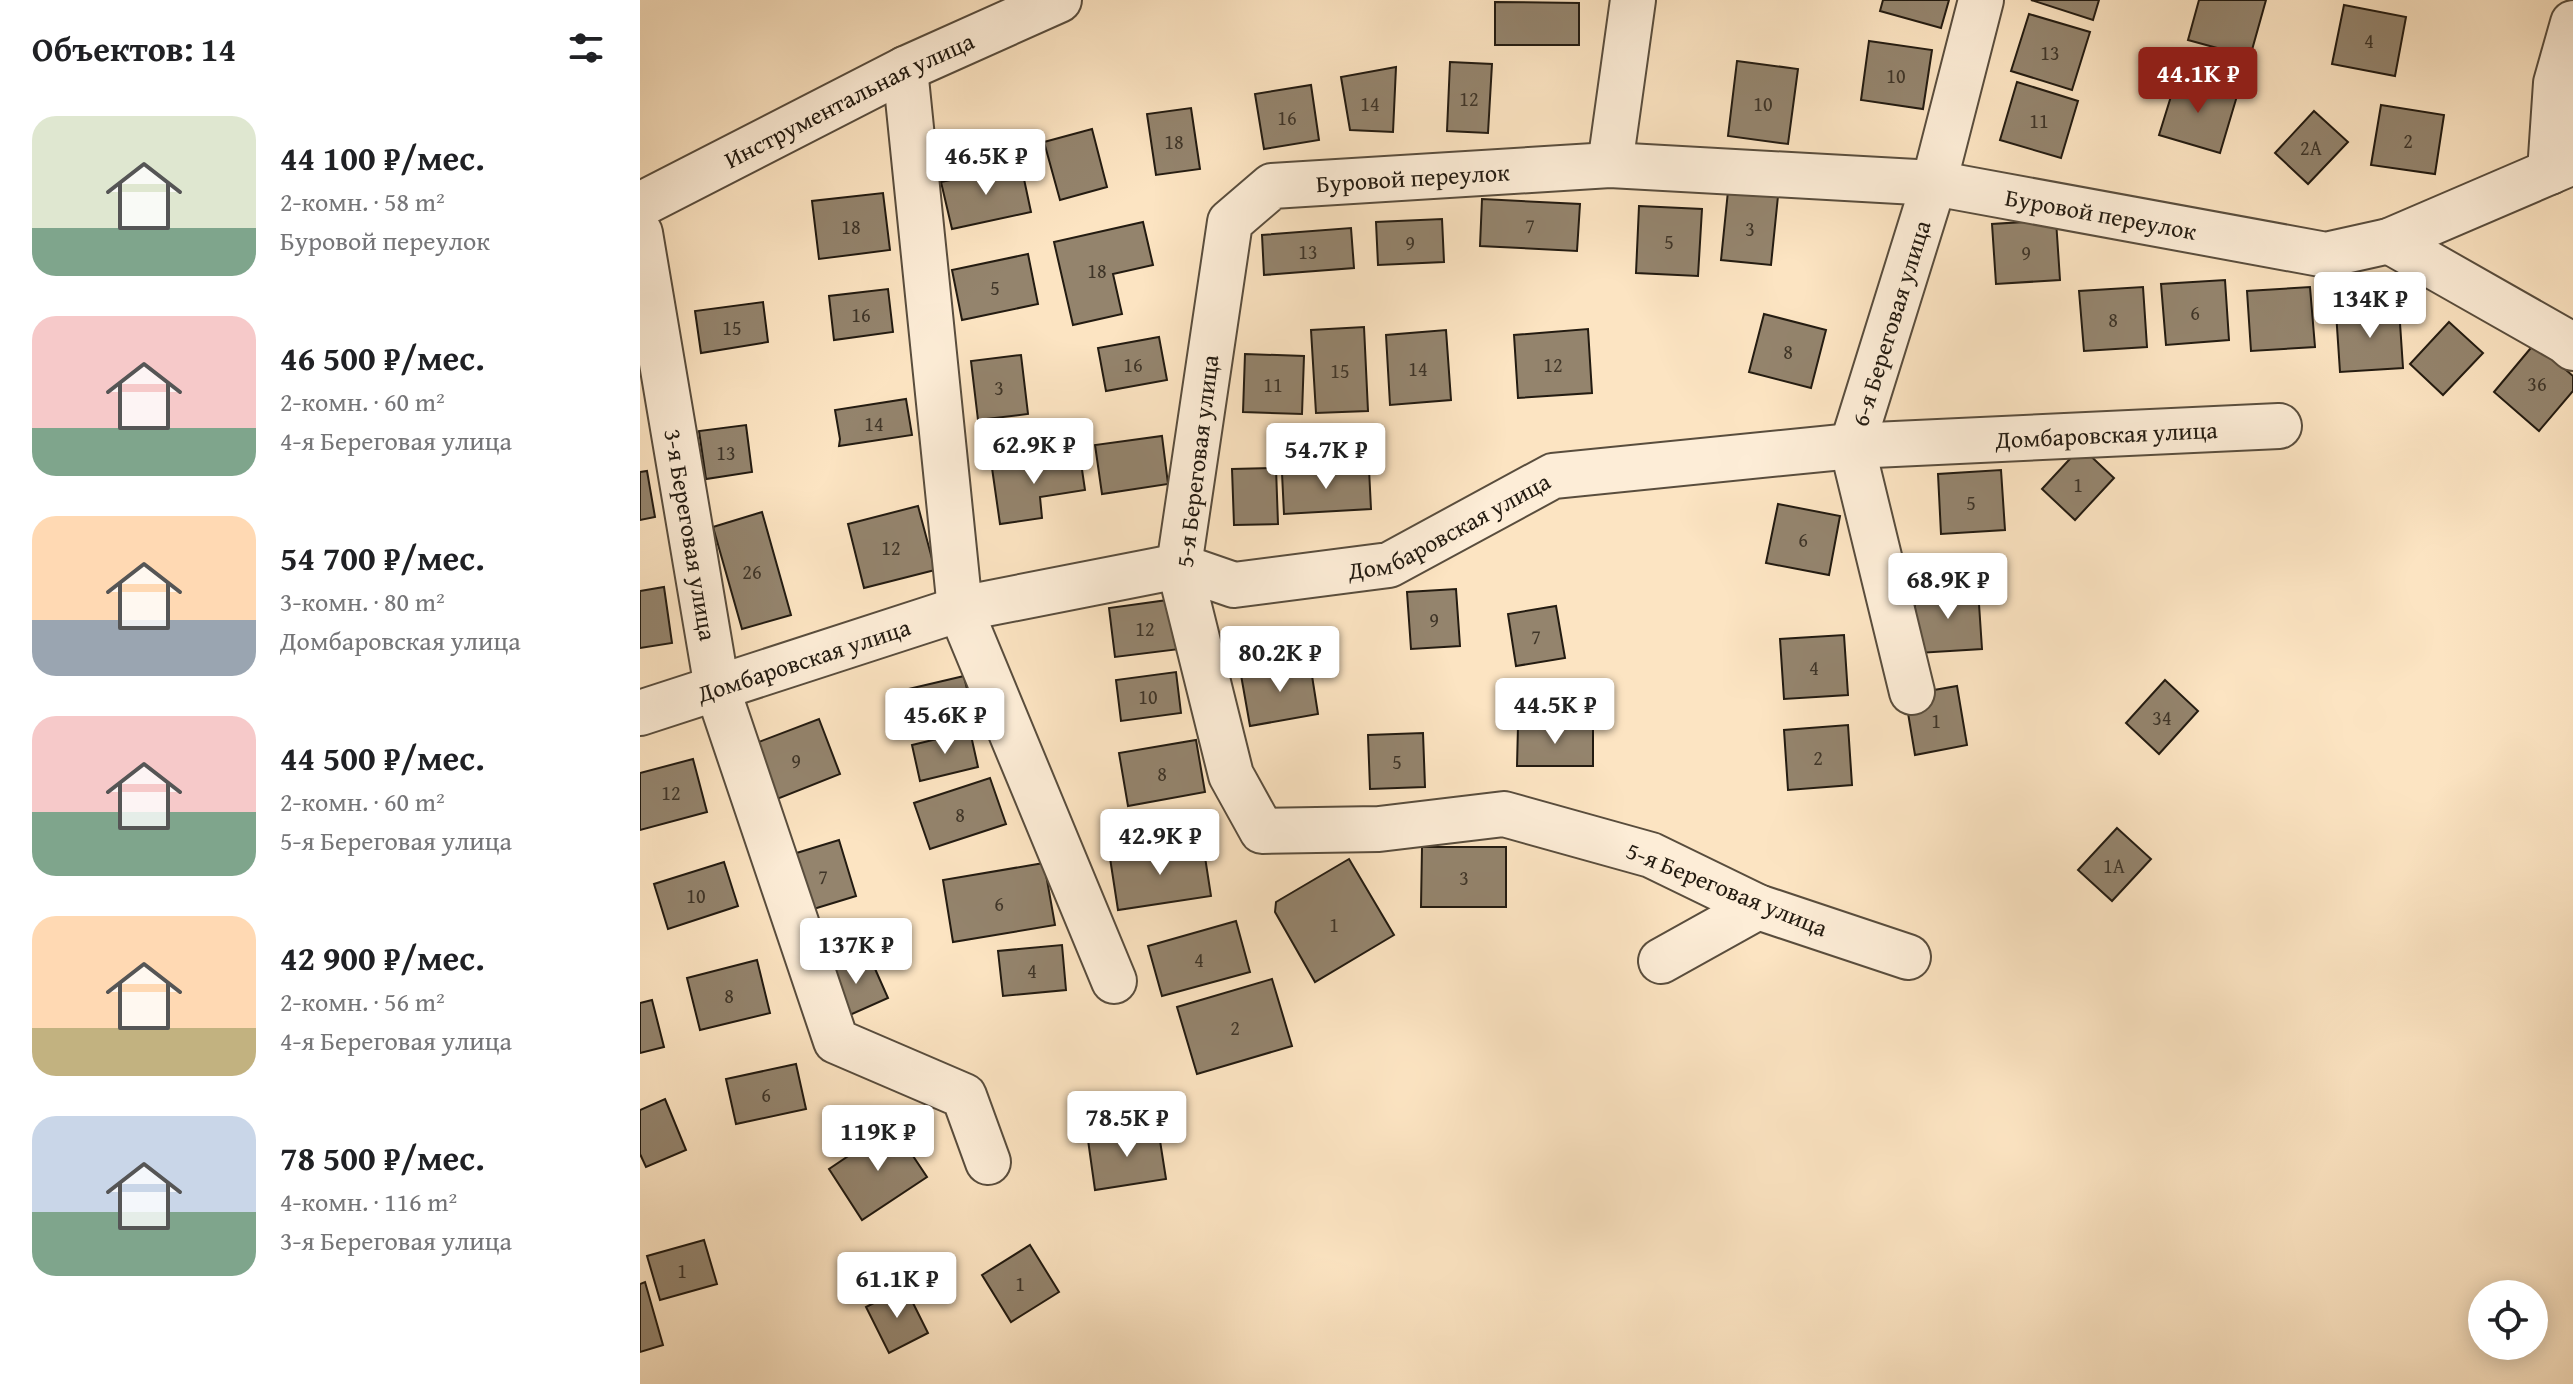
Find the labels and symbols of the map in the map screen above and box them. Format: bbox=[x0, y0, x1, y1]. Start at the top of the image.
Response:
street label: Инструментальная улица bbox=[718, 23, 980, 177]
house number: 4 bbox=[2364, 26, 2374, 55]
house number: 13 bbox=[2040, 38, 2060, 67]
pin: 44.1K ₽ bbox=[2124, 47, 2272, 115]
house number: 10 bbox=[1886, 61, 1906, 90]
house number: 12 bbox=[1459, 84, 1479, 113]
house number: 14 bbox=[1360, 89, 1380, 118]
house number: 10 bbox=[1753, 89, 1773, 118]
house number: 16 bbox=[1277, 103, 1297, 132]
house number: 11 bbox=[2029, 106, 2049, 135]
house number: 2 bbox=[2403, 126, 2413, 155]
house number: 18 bbox=[1164, 127, 1184, 156]
pin: 46.5K ₽ bbox=[912, 129, 1060, 197]
house number: 2А bbox=[2300, 133, 2322, 162]
street label: Буровой переулок bbox=[1315, 154, 1511, 201]
street label: Буровой переулок bbox=[2002, 179, 2200, 248]
house number: 7 bbox=[1525, 211, 1535, 240]
house number: 18 bbox=[841, 212, 861, 241]
house number: 3 bbox=[1745, 214, 1755, 243]
street label: 6-я Береговая улица bbox=[1842, 215, 1939, 431]
house number: 5 bbox=[1664, 227, 1674, 256]
house number: 9 bbox=[1405, 228, 1415, 257]
house number: 13 bbox=[1298, 237, 1318, 266]
house number: 9 bbox=[2021, 238, 2031, 267]
house number: 18 bbox=[1087, 256, 1107, 285]
pin: 134K ₽ bbox=[2305, 272, 2435, 340]
house number: 5 bbox=[990, 273, 1000, 302]
house number: 6 bbox=[2190, 298, 2200, 327]
house number: 16 bbox=[851, 300, 871, 329]
house number: 8 bbox=[2108, 305, 2118, 334]
house number: 15 bbox=[722, 313, 742, 342]
house number: 8 bbox=[1783, 337, 1793, 366]
house number: 16 bbox=[1123, 350, 1143, 379]
house number: 12 bbox=[1543, 350, 1563, 379]
street label: 5-я Береговая улица bbox=[1167, 352, 1227, 569]
house number: 14 bbox=[1408, 354, 1428, 383]
house number: 15 bbox=[1330, 356, 1350, 385]
house number: 36 bbox=[2527, 369, 2547, 398]
house number: 11 bbox=[1263, 370, 1283, 399]
house number: 3 bbox=[994, 373, 1004, 402]
house number: 14 bbox=[864, 409, 884, 438]
street label: Домбаровская улица bbox=[1994, 411, 2219, 457]
pin: 62.9K ₽ bbox=[960, 418, 1108, 486]
pin: 54.7K ₽ bbox=[1252, 423, 1400, 491]
street label: 3-я Береговая улица bbox=[656, 426, 726, 644]
house number: 13 bbox=[716, 438, 736, 467]
street label: Домбаровская улица bbox=[1345, 463, 1557, 588]
house number: 1 bbox=[2073, 470, 2083, 499]
house number: 5 bbox=[1966, 488, 1976, 517]
house number: 6 bbox=[1798, 525, 1808, 554]
house number: 12 bbox=[881, 533, 901, 562]
pin: 68.9K ₽ bbox=[1874, 553, 2022, 621]
house number: 26 bbox=[742, 557, 762, 586]
house number: 9 bbox=[1429, 605, 1439, 634]
street label: Домбаровская улица bbox=[691, 609, 915, 711]
house number: 12 bbox=[1135, 614, 1155, 643]
house number: 7 bbox=[1531, 622, 1541, 651]
pin: 80.2K ₽ bbox=[1206, 626, 1354, 694]
house number: 4 bbox=[1809, 653, 1819, 682]
pin: 44.5K ₽ bbox=[1481, 678, 1629, 746]
house number: 10 bbox=[1138, 682, 1158, 711]
pin: 45.6K ₽ bbox=[871, 688, 1019, 756]
house number: 34 bbox=[2152, 703, 2172, 732]
house number: 1 bbox=[1931, 706, 1941, 735]
house number: 2 bbox=[1813, 743, 1823, 772]
house number: 9 bbox=[791, 746, 801, 775]
house number: 5 bbox=[1392, 747, 1402, 776]
house number: 8 bbox=[1157, 759, 1167, 788]
house number: 12 bbox=[661, 778, 681, 807]
house number: 8 bbox=[955, 800, 965, 829]
pin: 42.9K ₽ bbox=[1086, 809, 1234, 877]
street label: 5-я Береговая улица bbox=[1621, 833, 1833, 946]
house number: 1А bbox=[2103, 851, 2125, 880]
house number: 7 bbox=[818, 862, 828, 891]
house number: 3 bbox=[1459, 863, 1469, 892]
house number: 10 bbox=[686, 881, 706, 910]
house number: 6 bbox=[994, 889, 1004, 918]
house number: 1 bbox=[1329, 910, 1339, 939]
pin: 137K ₽ bbox=[791, 918, 921, 986]
house number: 4 bbox=[1194, 945, 1204, 974]
house number: 4 bbox=[1027, 956, 1037, 985]
house number: 8 bbox=[724, 981, 734, 1010]
house number: 2 bbox=[1230, 1013, 1240, 1042]
house number: 6 bbox=[761, 1080, 771, 1109]
pin: 78.5K ₽ bbox=[1053, 1091, 1201, 1159]
pin: 119K ₽ bbox=[813, 1105, 943, 1173]
pin: 61.1K ₽ bbox=[823, 1252, 971, 1320]
house number: 1 bbox=[677, 1256, 687, 1285]
house number: 1 bbox=[1015, 1269, 1025, 1298]

